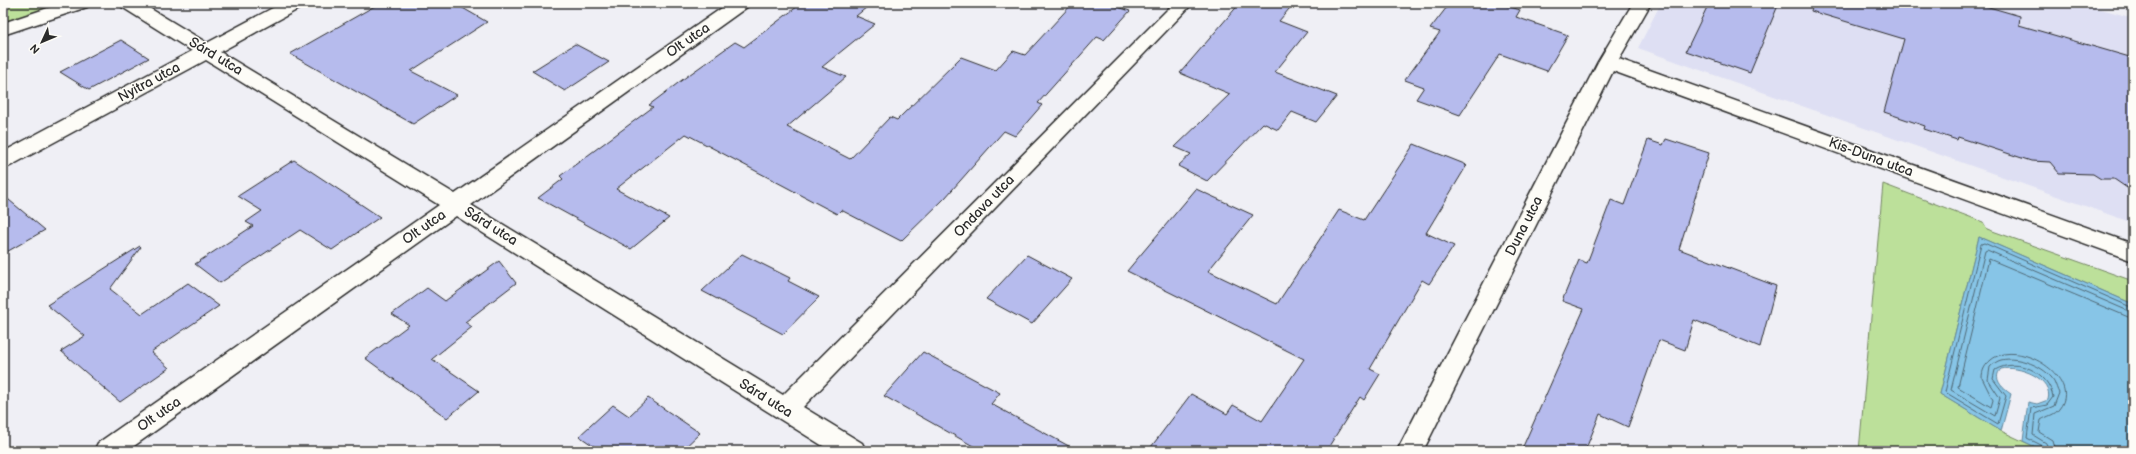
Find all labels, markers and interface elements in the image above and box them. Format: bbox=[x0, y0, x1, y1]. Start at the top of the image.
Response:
street label: Olt utca bbox=[663, 19, 713, 61]
north arrow bbox=[22, 22, 62, 62]
street label: Sárd utca bbox=[186, 33, 246, 79]
text: N bbox=[28, 41, 43, 56]
street label: Nyitra utca bbox=[115, 59, 183, 105]
street label: Kis-Duna utca bbox=[1826, 134, 1916, 180]
street label: Ondava utca bbox=[950, 171, 1018, 241]
street label: Duna utca bbox=[1502, 193, 1546, 259]
street label: Sárd utca bbox=[461, 203, 521, 249]
street label: Olt utca bbox=[399, 206, 449, 248]
street label: Sárd utca bbox=[736, 375, 796, 421]
street label: Olt utca bbox=[134, 393, 184, 435]

